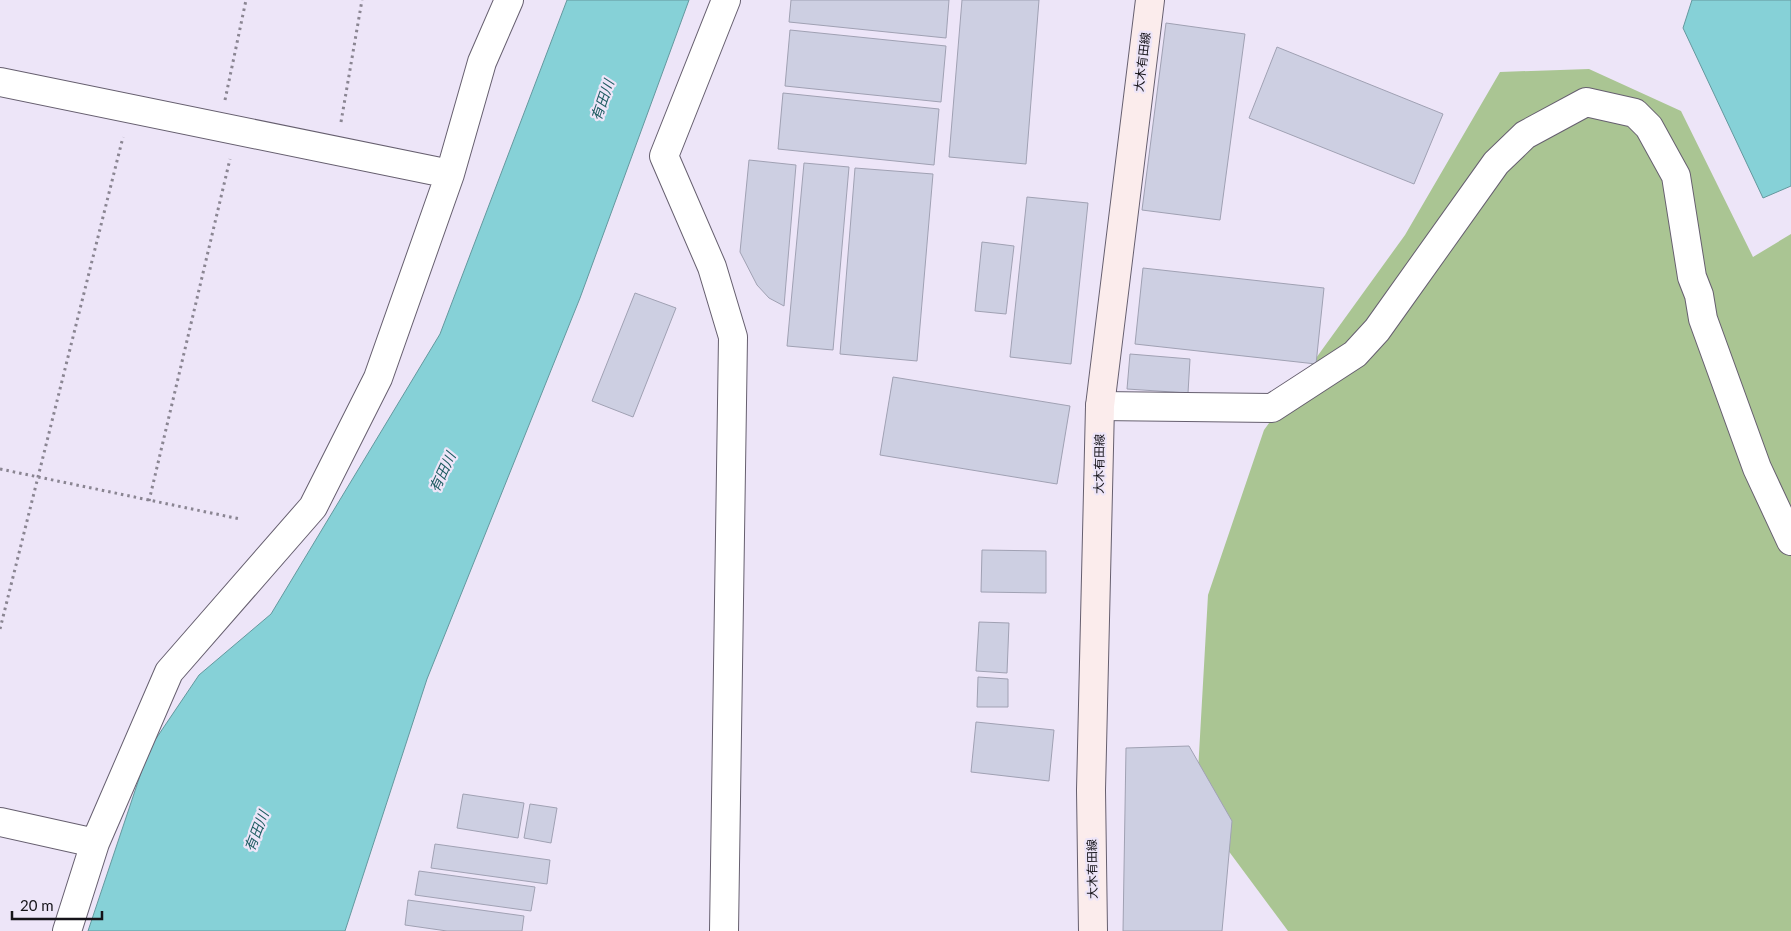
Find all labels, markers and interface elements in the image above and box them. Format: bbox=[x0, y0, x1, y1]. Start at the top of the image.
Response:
street label: 大木有田線 bbox=[1131, 31, 1153, 93]
water label: 有田川 bbox=[587, 75, 618, 123]
street label: 大木有田線 bbox=[1091, 434, 1107, 494]
water label: 有田川 bbox=[425, 448, 459, 495]
water label: 有田川 bbox=[241, 806, 272, 854]
street label: 大木有田線 bbox=[1084, 839, 1100, 899]
scale bar bbox=[12, 888, 102, 920]
text: 20 m bbox=[20, 896, 54, 914]

